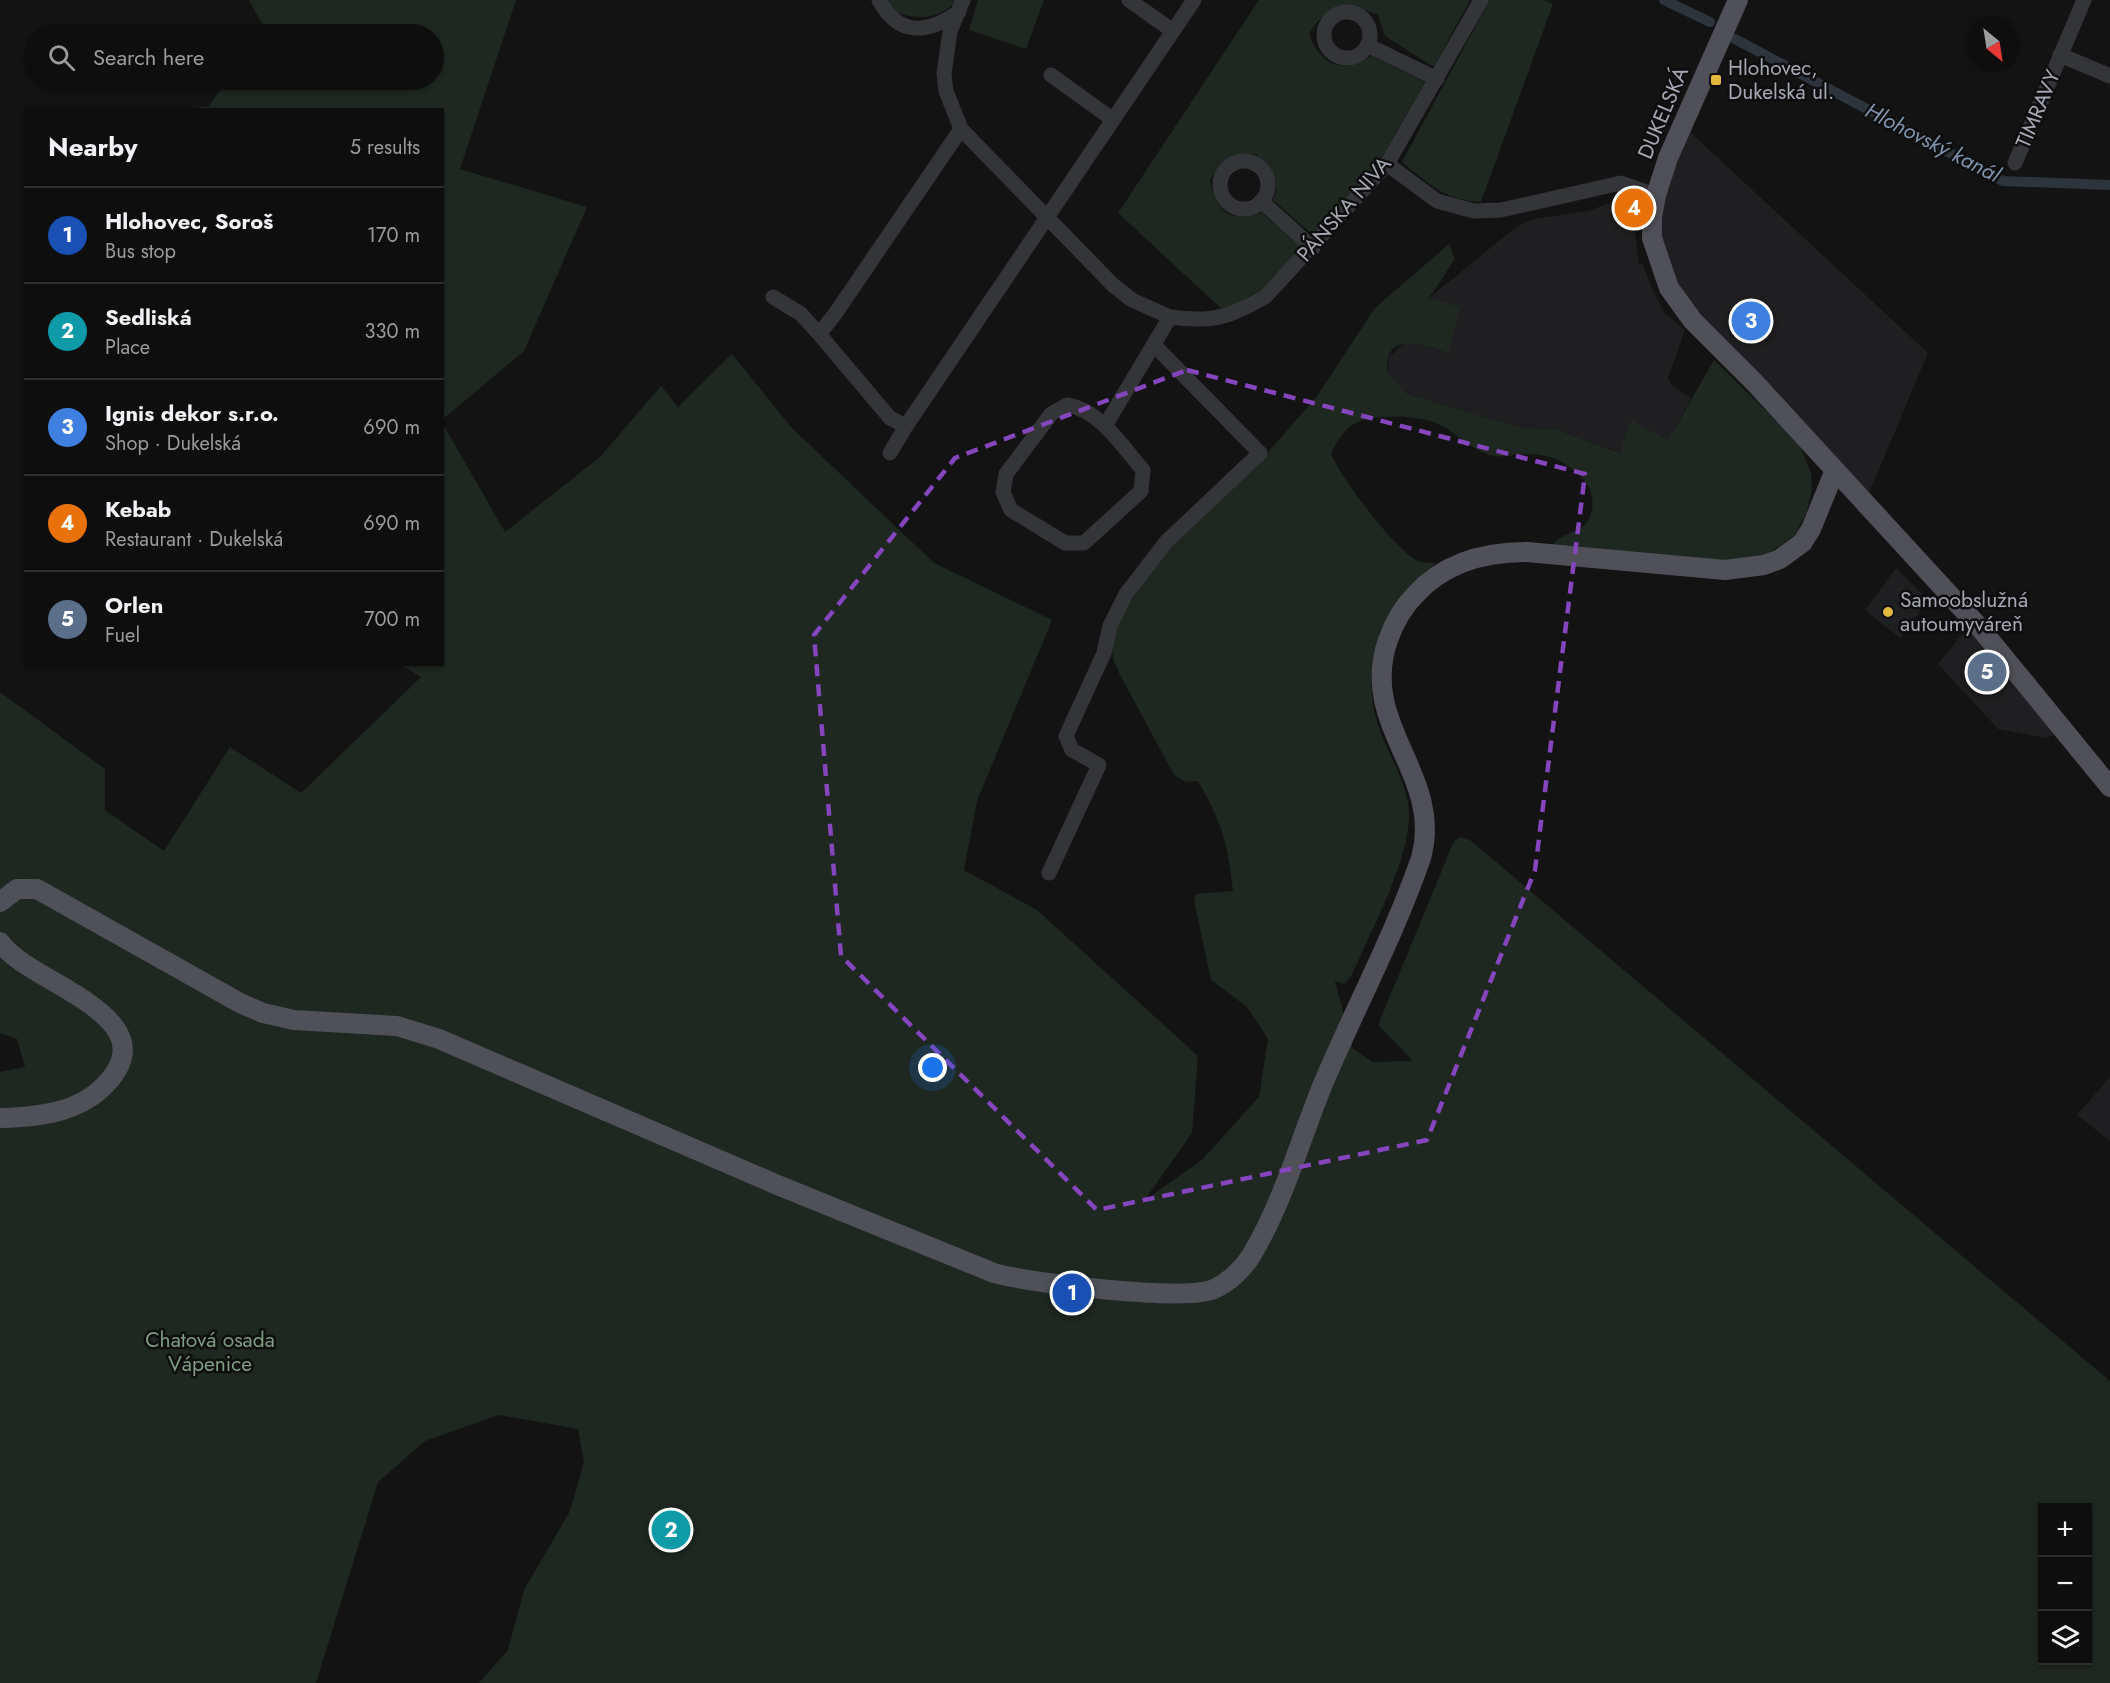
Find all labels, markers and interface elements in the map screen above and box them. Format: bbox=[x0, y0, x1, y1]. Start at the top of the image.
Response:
north arrow bbox=[1966, 18, 2020, 72]
search box bbox=[24, 24, 444, 90]
icon: search bbox=[45, 41, 78, 74]
text: Search here bbox=[93, 41, 204, 73]
place label: Hlohovec, Dukelská ul. bbox=[1728, 53, 1834, 107]
street label: DUKELSKÁ bbox=[1630, 62, 1696, 164]
street label: TIMRAVY bbox=[2008, 65, 2068, 153]
marker: Hlohovec, Dukelská ul. bbox=[1709, 73, 1723, 87]
water label: Hlohovský kanál bbox=[1860, 94, 2007, 190]
text: Nearby bbox=[48, 128, 137, 166]
text: 5 results bbox=[350, 133, 420, 162]
street label: PÁNSKA NIVA bbox=[1290, 150, 1398, 268]
pin: 4 bbox=[1614, 186, 1654, 230]
text: Hlohovec, Soroš bbox=[105, 205, 273, 237]
text: 1 bbox=[62, 221, 73, 250]
text: 170 m bbox=[367, 221, 420, 250]
text: Bus stop bbox=[105, 237, 176, 266]
pin: 3 bbox=[1732, 298, 1770, 344]
text: Sedliská bbox=[105, 301, 192, 333]
text: 2 bbox=[61, 317, 74, 346]
text: 330 m bbox=[365, 317, 420, 346]
text: Place bbox=[105, 333, 150, 362]
text: Ignis dekor s.r.o. bbox=[105, 397, 279, 429]
text: 3 bbox=[61, 413, 74, 442]
text: 690 m bbox=[363, 413, 420, 442]
text: Shop · Dukelská bbox=[105, 429, 241, 458]
text: Kebab bbox=[105, 493, 171, 525]
text: 4 bbox=[61, 509, 74, 538]
text: 690 m bbox=[363, 509, 420, 538]
text: Restaurant · Dukelská bbox=[105, 525, 283, 554]
place label: Samoobslužná autoumyváreň bbox=[1900, 585, 2028, 639]
text: Orlen bbox=[105, 589, 163, 621]
text: 5 bbox=[61, 605, 74, 634]
text: 700 m bbox=[364, 605, 420, 634]
marker: Samoobslužná autoumyváreň bbox=[1881, 605, 1895, 619]
text: Fuel bbox=[105, 621, 140, 650]
pin: 5 bbox=[1968, 650, 2006, 694]
your location bbox=[918, 1053, 947, 1082]
pin: 1 bbox=[1052, 1270, 1092, 1316]
park label: Chatová osada Vápenice bbox=[145, 1325, 275, 1379]
map controls bbox=[2038, 1503, 2092, 1665]
button: + bbox=[2038, 1503, 2092, 1557]
pin: 2 bbox=[652, 1508, 690, 1552]
button: − bbox=[2038, 1557, 2092, 1611]
button: layers bbox=[2038, 1611, 2092, 1665]

